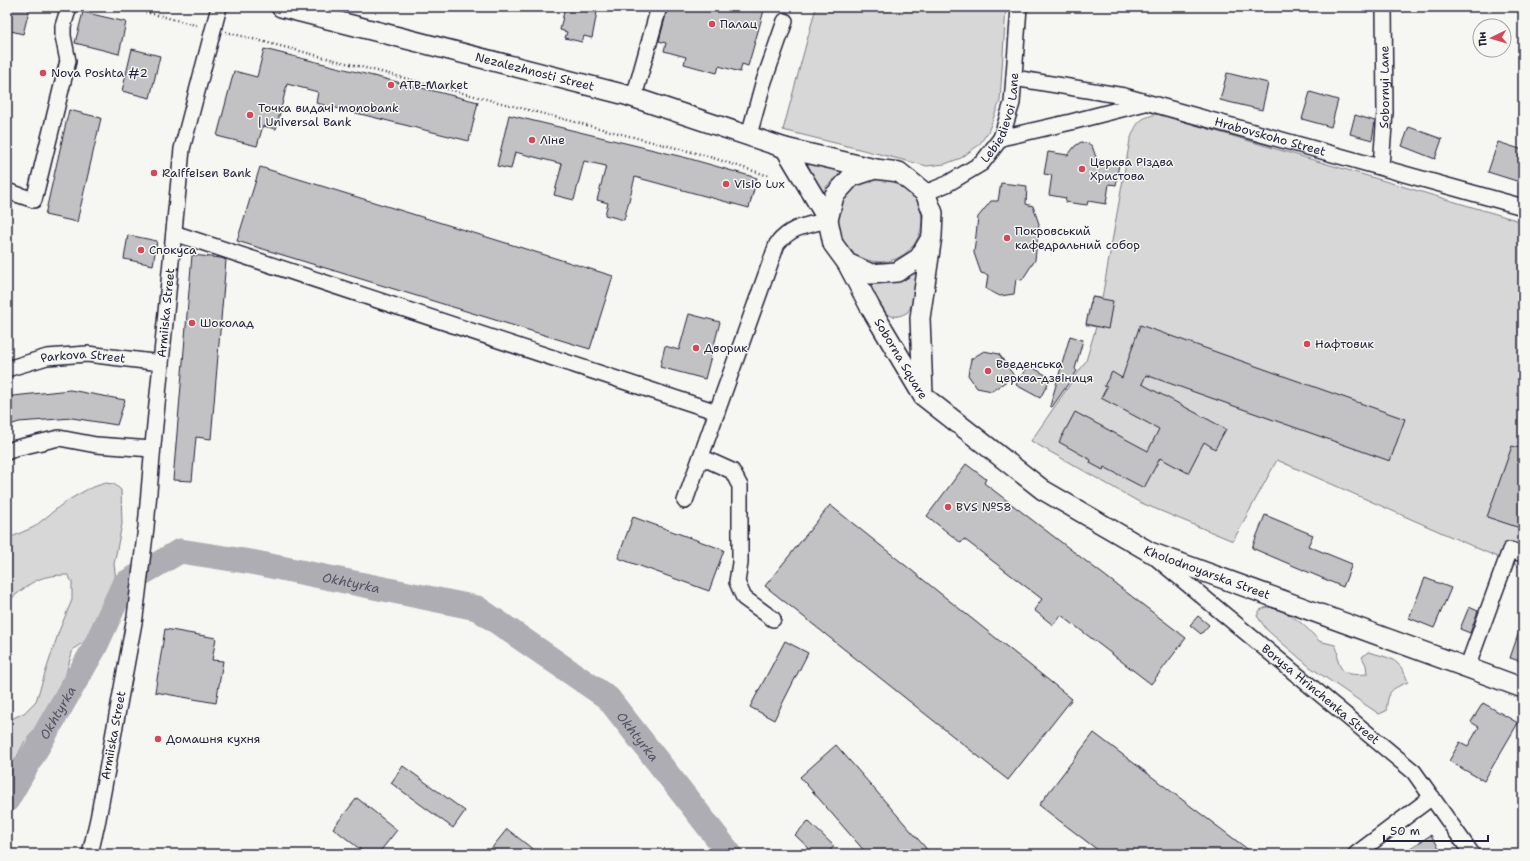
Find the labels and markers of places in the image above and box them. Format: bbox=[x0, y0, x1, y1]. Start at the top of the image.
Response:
place label: Палац bbox=[720, 16, 758, 32]
marker: Палац bbox=[707, 19, 717, 29]
place label: Nova Poshta #2 bbox=[51, 65, 148, 81]
marker: Nova Poshta #2 bbox=[38, 68, 48, 78]
place label: ATB-Market bbox=[399, 77, 468, 93]
marker: ATB-Market bbox=[386, 80, 396, 90]
place label: Точка видачі monobank | Universal Bank bbox=[258, 100, 399, 130]
marker: Точка видачі monobank | Universal Bank bbox=[245, 110, 255, 120]
place label: Ліне bbox=[540, 132, 565, 148]
marker: Ліне bbox=[527, 135, 537, 145]
place label: Церква Різдва Христова bbox=[1090, 154, 1174, 184]
marker: Церква Різдва Христова bbox=[1077, 164, 1087, 174]
place label: Raiffeisen Bank bbox=[162, 165, 252, 181]
marker: Raiffeisen Bank bbox=[149, 168, 159, 178]
place label: Visio Lux bbox=[734, 176, 785, 192]
marker: Visio Lux bbox=[721, 179, 731, 189]
place label: Покровський кафедральний собор bbox=[1015, 223, 1140, 253]
marker: Покровський кафедральний собор bbox=[1002, 233, 1012, 243]
place label: Спокуса bbox=[149, 242, 197, 258]
marker: Спокуса bbox=[136, 245, 146, 255]
place label: Шоколад bbox=[200, 315, 254, 331]
marker: Шоколад bbox=[187, 318, 197, 328]
place label: Нафтовик bbox=[1315, 336, 1374, 352]
marker: Нафтовик bbox=[1302, 339, 1312, 349]
place label: Дворик bbox=[704, 340, 748, 356]
marker: Дворик bbox=[691, 343, 701, 353]
place label: Введенська церква-дзвіниця bbox=[996, 356, 1093, 386]
marker: Введенська церква-дзвіниця bbox=[983, 366, 993, 376]
place label: BVS №58 bbox=[956, 499, 1012, 515]
marker: BVS №58 bbox=[943, 502, 953, 512]
place label: Домашня кухня bbox=[166, 731, 260, 747]
marker: Домашня кухня bbox=[153, 734, 163, 744]

